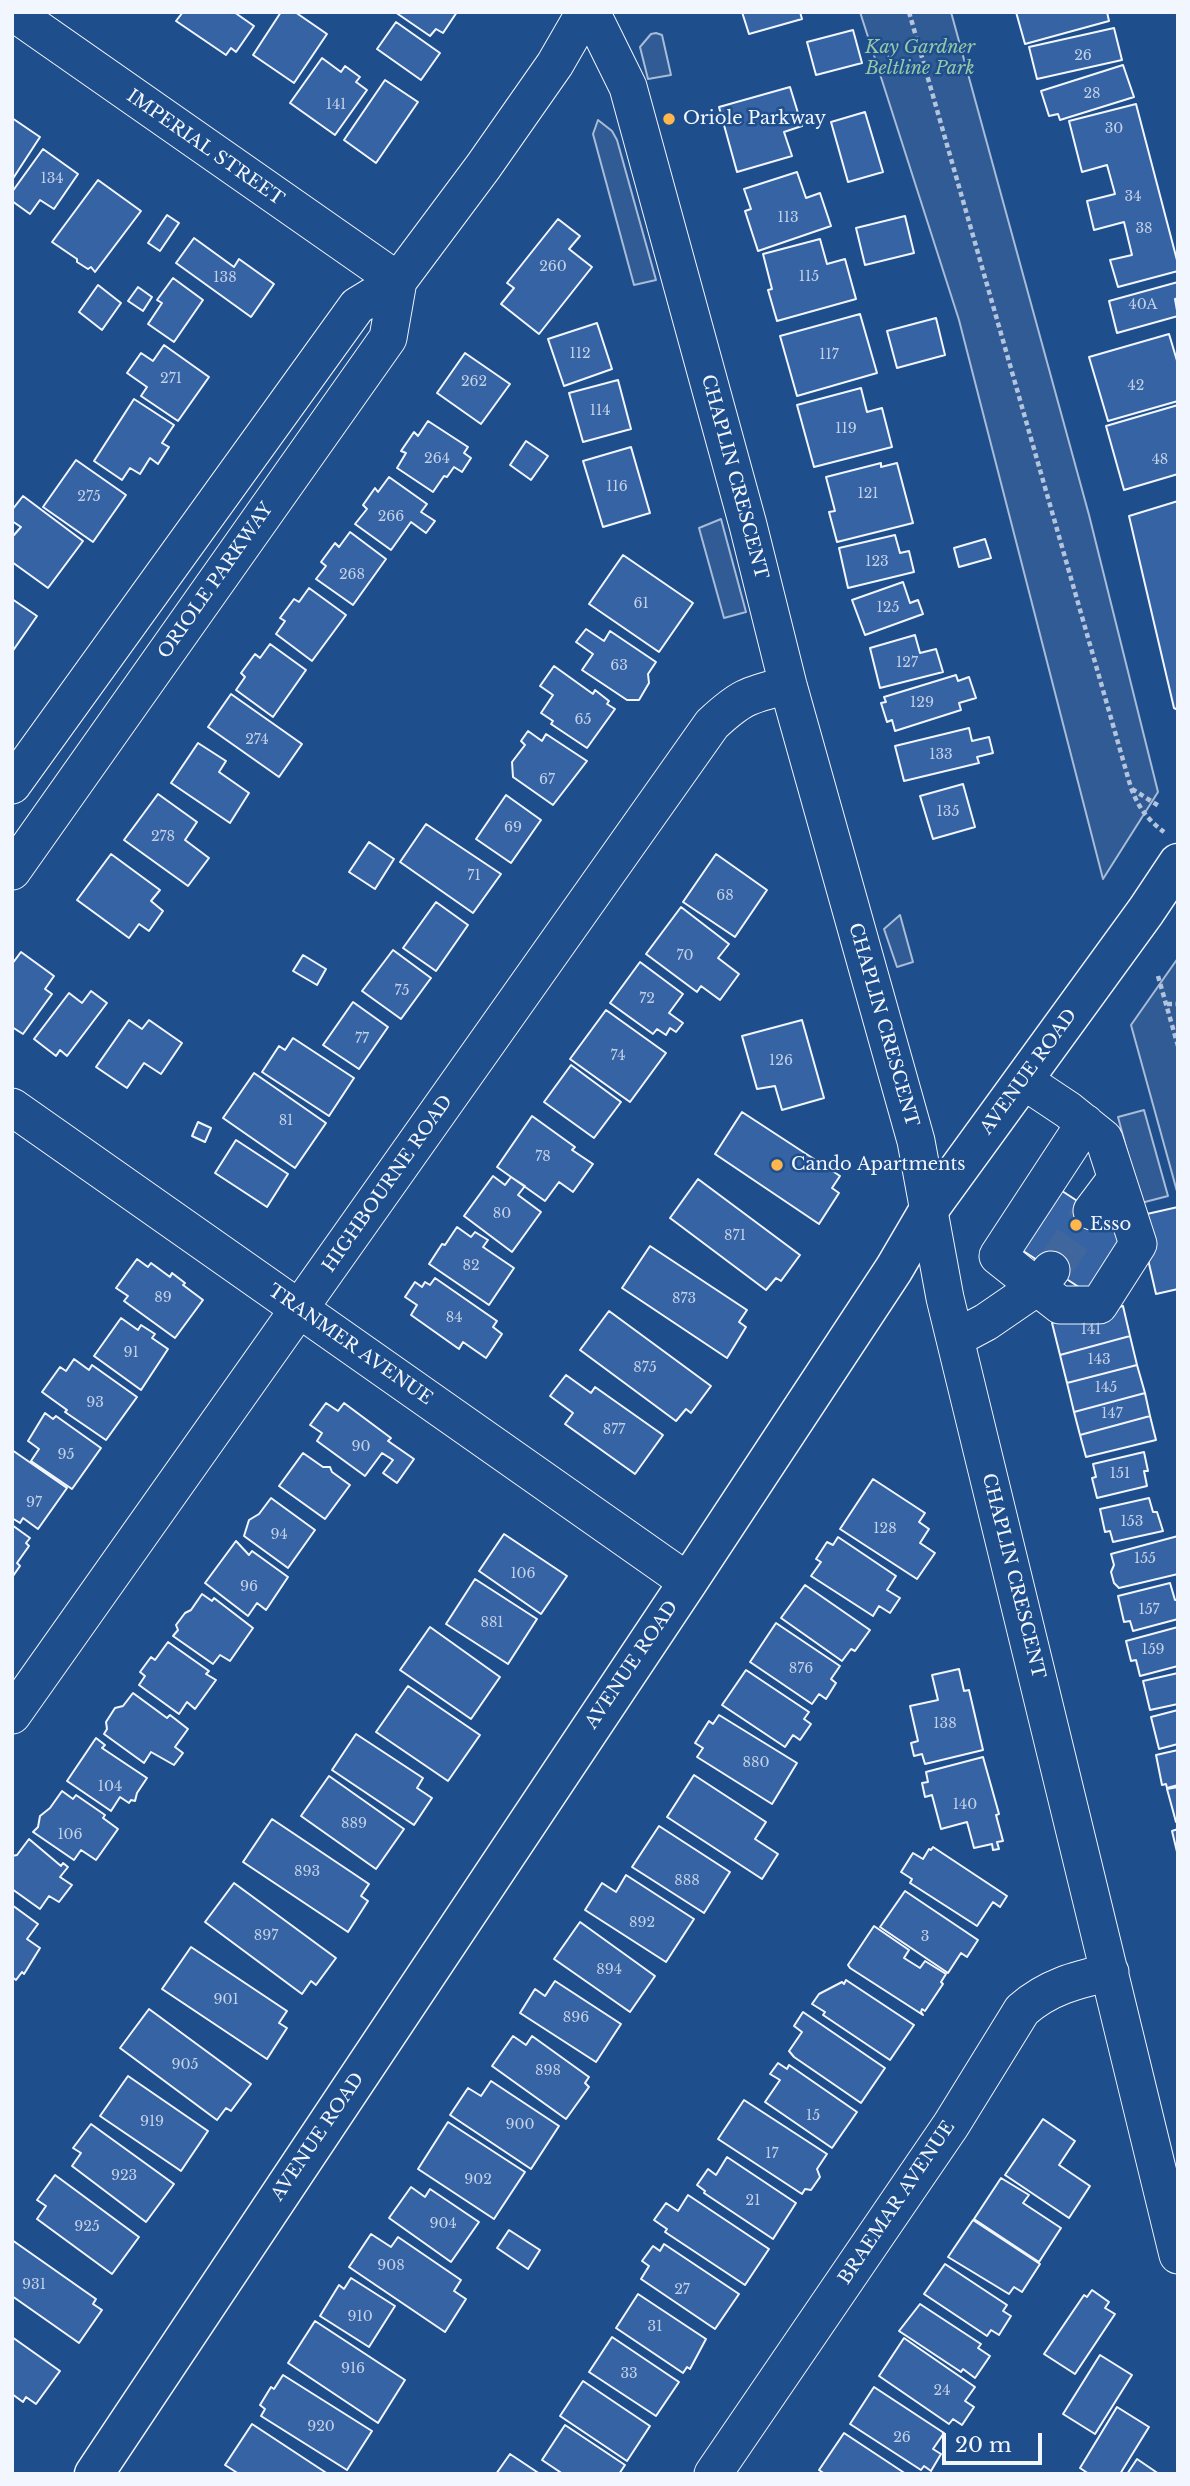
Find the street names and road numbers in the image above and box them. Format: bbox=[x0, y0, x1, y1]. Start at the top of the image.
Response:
street label: IMPERIAL STREET bbox=[122, 86, 288, 210]
street label: CHAPLIN CRESCENT bbox=[696, 372, 772, 582]
street label: ORIOLE PARKWAY bbox=[154, 499, 278, 663]
street label: CHAPLIN CRESCENT bbox=[844, 921, 922, 1129]
street label: AVENUE ROAD bbox=[976, 1005, 1082, 1139]
street label: HIGHBOURNE ROAD bbox=[319, 1091, 457, 1277]
street label: TRANMER AVENUE bbox=[264, 1280, 436, 1410]
street label: CHAPLIN CRESCENT bbox=[977, 1471, 1049, 1681]
street label: AVENUE ROAD bbox=[581, 1597, 683, 1733]
street label: AVENUE ROAD bbox=[267, 2069, 369, 2205]
street label: BRAEMAR AVENUE bbox=[834, 2117, 960, 2289]

